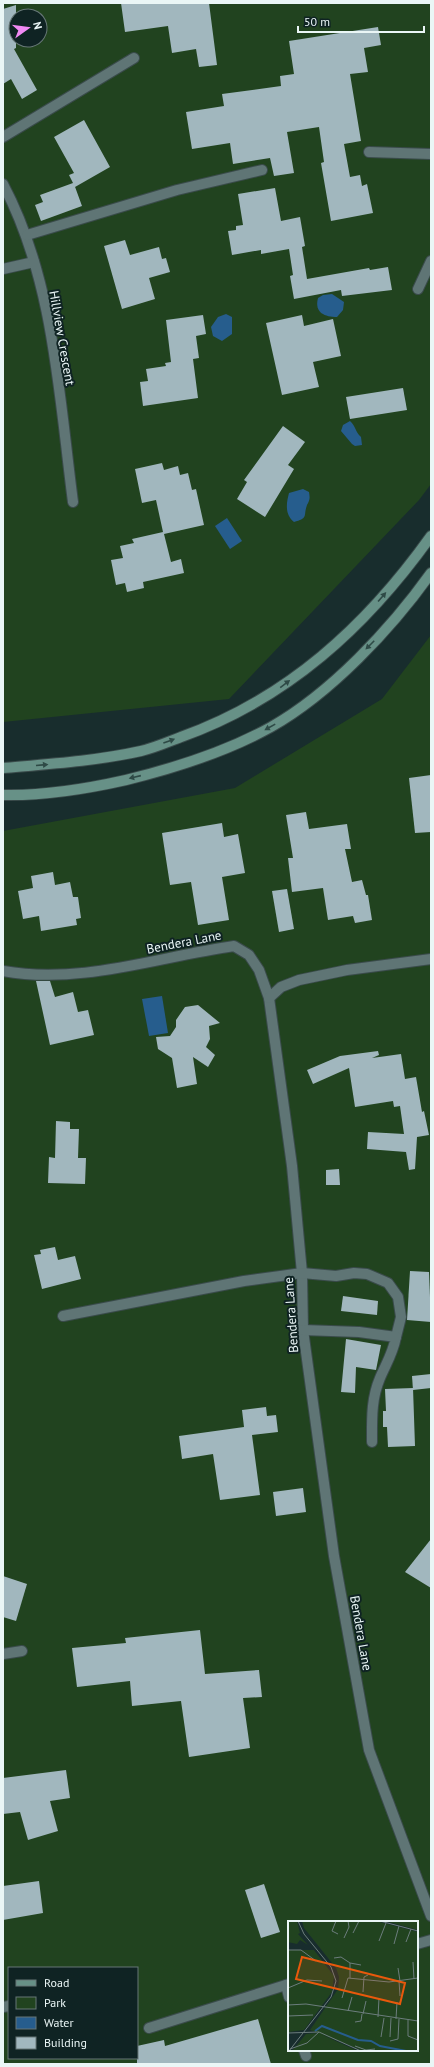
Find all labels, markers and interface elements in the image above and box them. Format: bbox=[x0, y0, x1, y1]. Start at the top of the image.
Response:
north arrow bbox=[8, 8, 48, 48]
scale bar bbox=[298, 8, 424, 34]
text: 50 m bbox=[304, 14, 330, 29]
text: N bbox=[30, 20, 45, 31]
street label: Hillview Crescent bbox=[45, 289, 79, 387]
one-way arrow bbox=[377, 592, 386, 603]
one-way arrow bbox=[365, 640, 375, 650]
one-way arrow bbox=[280, 680, 291, 688]
one-way arrow bbox=[264, 724, 275, 731]
one-way arrow bbox=[164, 738, 176, 744]
one-way arrow bbox=[36, 761, 48, 768]
one-way arrow bbox=[129, 775, 141, 781]
street label: Bendera Lane bbox=[145, 926, 223, 958]
street label: Bendera Lane bbox=[280, 1277, 302, 1353]
street label: Bendera Lane bbox=[346, 1594, 376, 1672]
inset map bbox=[288, 1921, 418, 2051]
legend bbox=[8, 1967, 138, 2059]
text: Road bbox=[44, 1975, 69, 1990]
text: Park bbox=[44, 1995, 66, 2010]
text: Water bbox=[44, 2015, 74, 2030]
text: Building bbox=[44, 2035, 87, 2050]

